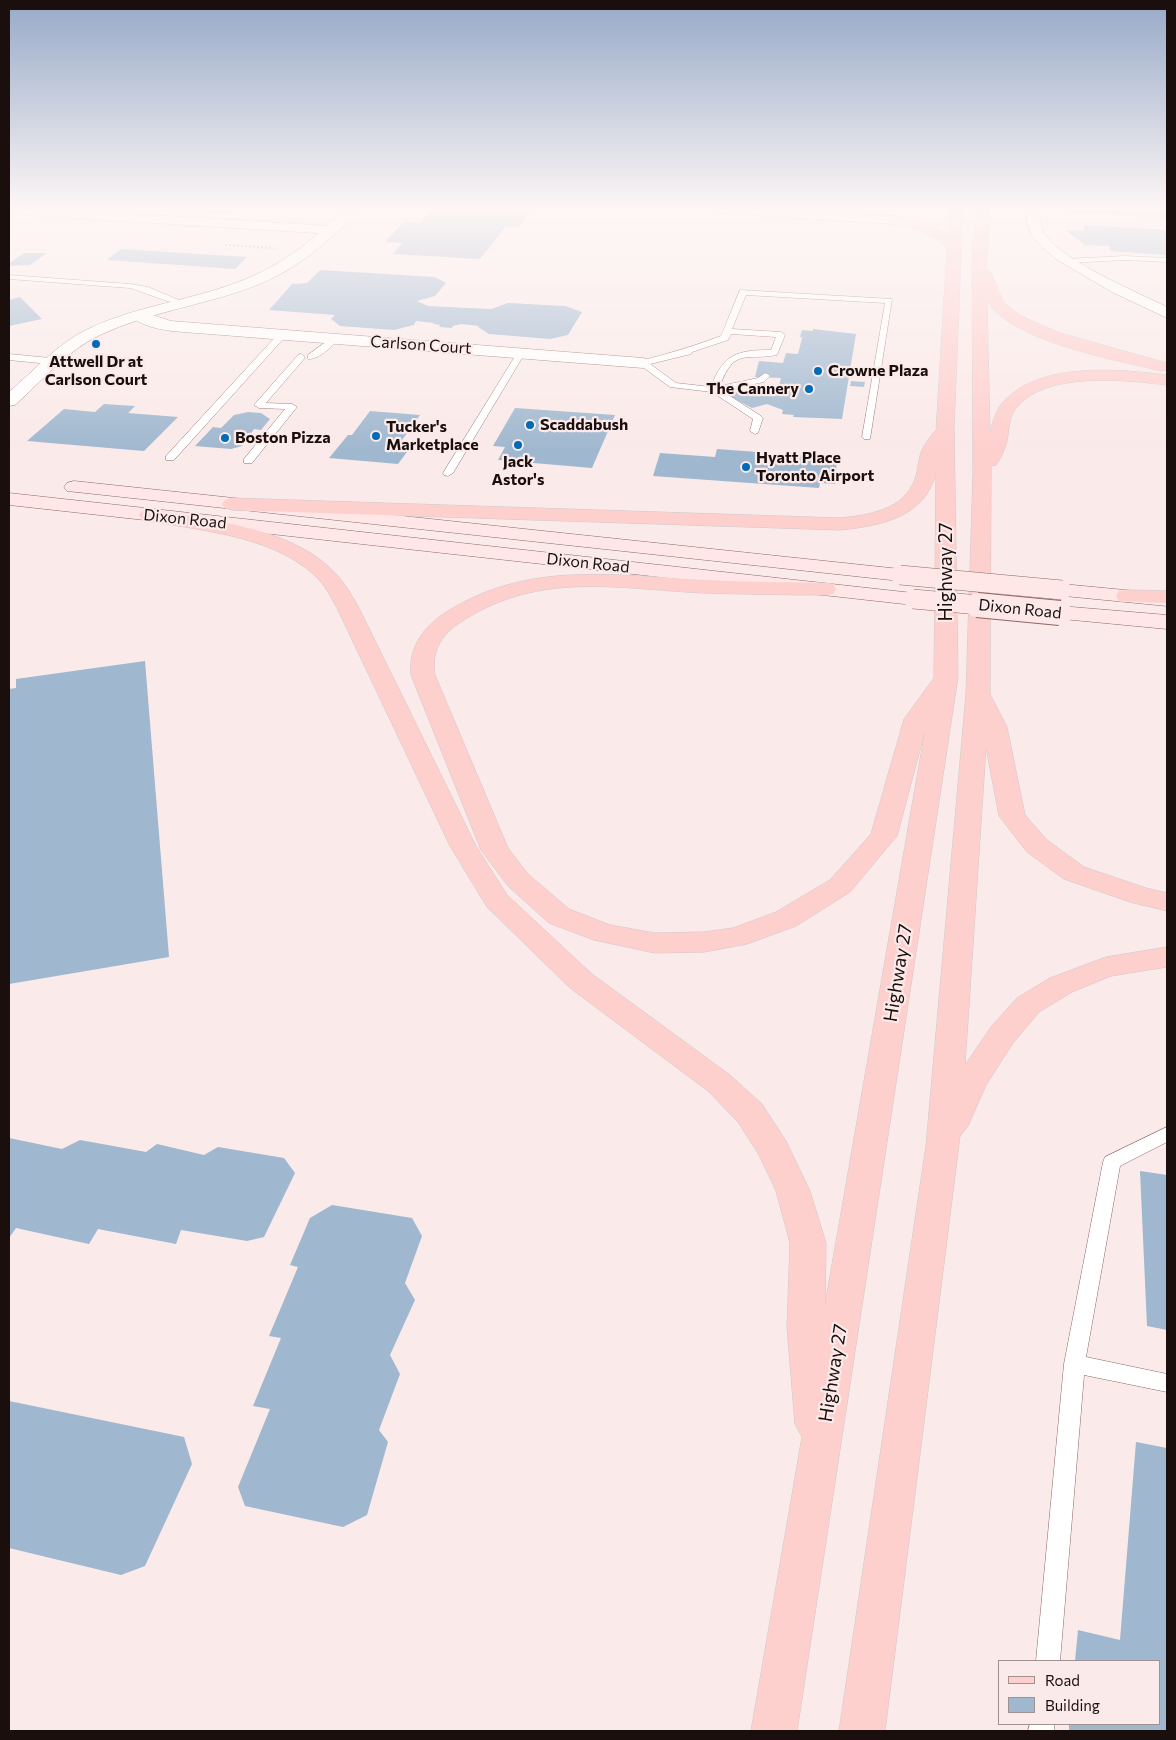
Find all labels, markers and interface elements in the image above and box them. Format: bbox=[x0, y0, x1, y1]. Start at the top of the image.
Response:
street label: Carlson Court bbox=[370, 332, 472, 358]
marker: Attwell Dr at Carlson Court bbox=[90, 338, 102, 350]
place label: Attwell Dr at Carlson Court bbox=[45, 352, 147, 390]
place label: Crowne Plaza bbox=[828, 361, 928, 381]
marker: Crowne Plaza bbox=[812, 365, 824, 377]
place label: The Cannery bbox=[706, 379, 799, 399]
marker: The Cannery bbox=[803, 383, 815, 395]
place label: Scaddabush bbox=[540, 415, 628, 435]
place label: Tucker's Marketplace bbox=[386, 417, 479, 455]
marker: Scaddabush bbox=[524, 419, 536, 431]
place label: Boston Pizza bbox=[235, 428, 331, 448]
marker: Tucker's Marketplace bbox=[370, 430, 382, 442]
marker: Boston Pizza bbox=[219, 432, 231, 444]
marker: Jack Astor's bbox=[512, 439, 524, 451]
place label: Hyatt Place Toronto Airport bbox=[756, 448, 874, 486]
place label: Jack Astor's bbox=[492, 452, 544, 490]
marker: Hyatt Place Toronto Airport bbox=[740, 461, 752, 473]
street label: Dixon Road bbox=[143, 505, 227, 533]
street label: Highway 27 bbox=[935, 523, 957, 621]
street label: Dixon Road bbox=[546, 549, 630, 577]
street label: Dixon Road bbox=[978, 595, 1062, 623]
street label: Highway 27 bbox=[879, 922, 917, 1024]
street label: Highway 27 bbox=[814, 1322, 852, 1424]
legend bbox=[998, 1660, 1161, 1725]
text: Road bbox=[1045, 1671, 1080, 1689]
text: Building bbox=[1045, 1696, 1100, 1714]

